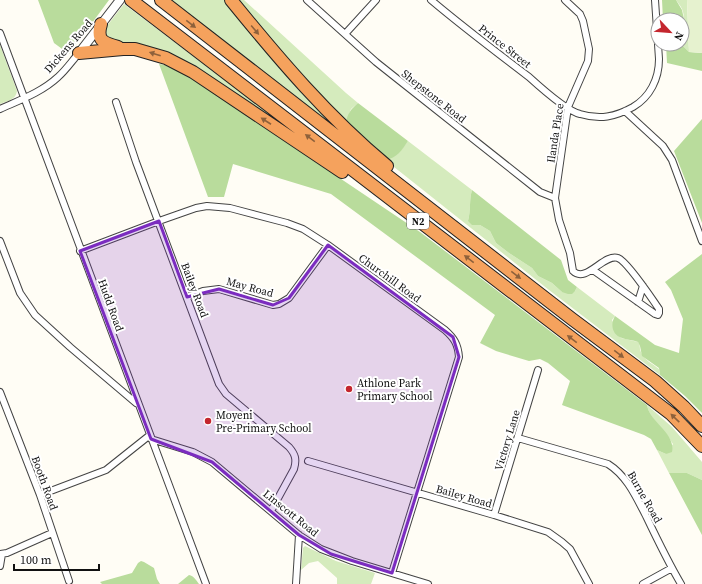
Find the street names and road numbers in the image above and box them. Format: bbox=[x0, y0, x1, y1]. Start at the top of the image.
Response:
street label: Dickens Road bbox=[41, 16, 96, 76]
street label: Prince Street bbox=[475, 21, 534, 72]
street label: Shepstone Road bbox=[398, 66, 470, 127]
street label: Ilanda Place bbox=[543, 102, 568, 164]
road number: N2 bbox=[407, 213, 429, 229]
street label: Churchill Road bbox=[356, 251, 425, 307]
street label: Bailey Road bbox=[177, 261, 212, 321]
street label: May Road bbox=[225, 274, 276, 301]
street label: Hudd Road bbox=[94, 277, 127, 334]
street label: Victory Lane bbox=[491, 408, 524, 472]
street label: Booth Road bbox=[28, 454, 62, 513]
street label: Burne Road bbox=[624, 469, 666, 527]
street label: Bailey Road bbox=[434, 481, 494, 512]
street label: Linscott Road bbox=[260, 486, 322, 541]

